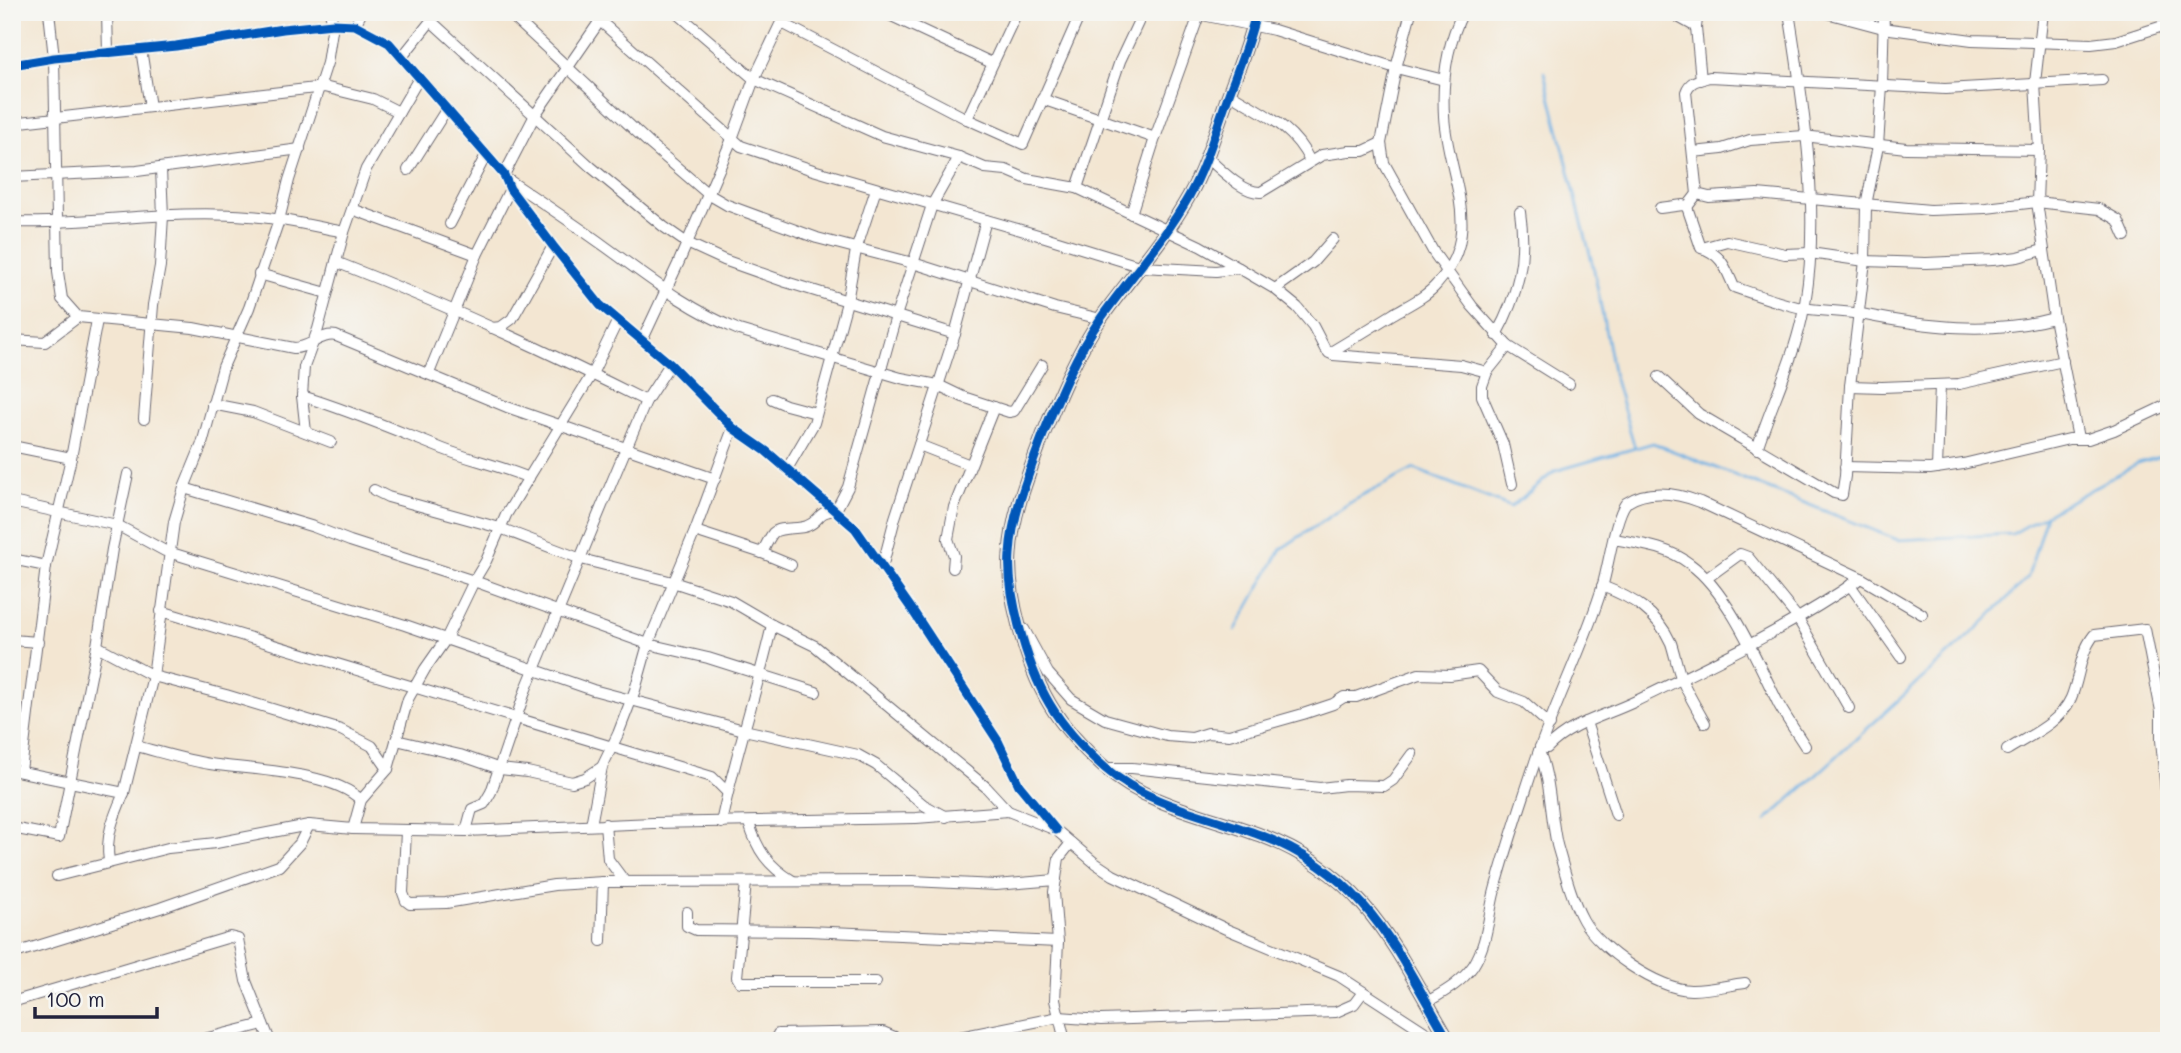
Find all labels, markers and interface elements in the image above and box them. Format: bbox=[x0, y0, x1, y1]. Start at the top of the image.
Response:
scale bar bbox=[35, 976, 158, 1020]
text: 100 m bbox=[46, 985, 105, 1012]

